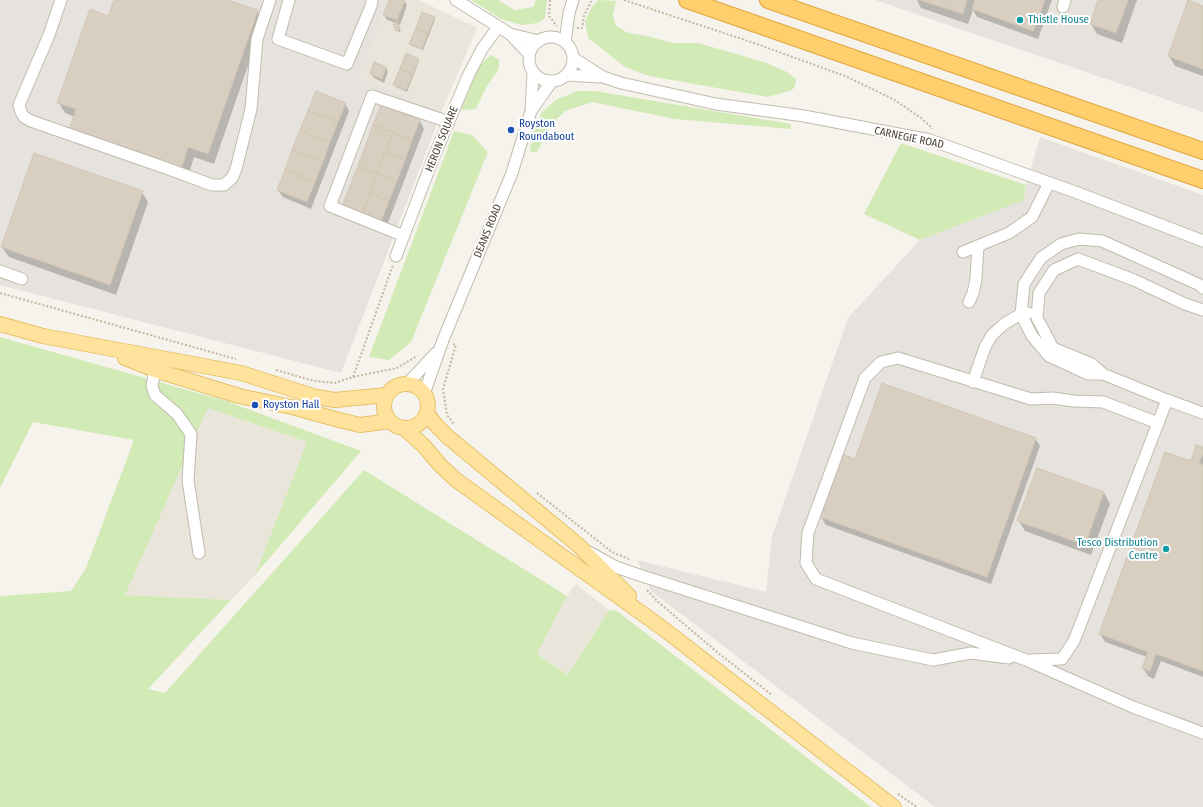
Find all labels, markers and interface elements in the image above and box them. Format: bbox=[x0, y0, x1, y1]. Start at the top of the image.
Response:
place label: Thistle House bbox=[1028, 13, 1089, 27]
marker: Thistle House bbox=[1015, 15, 1025, 25]
street label: HERON SQUARE bbox=[423, 104, 461, 174]
place label: Royston Roundabout bbox=[519, 117, 574, 143]
street label: CARNEGIE ROAD bbox=[873, 124, 945, 152]
marker: Royston Roundabout bbox=[506, 125, 516, 135]
street label: DEANS ROAD bbox=[471, 202, 505, 260]
place label: Royston Hall bbox=[263, 398, 319, 412]
marker: Royston Hall bbox=[250, 400, 260, 410]
place label: Tesco Distribution Centre bbox=[1077, 536, 1158, 562]
marker: Tesco Distribution Centre bbox=[1161, 544, 1171, 554]

